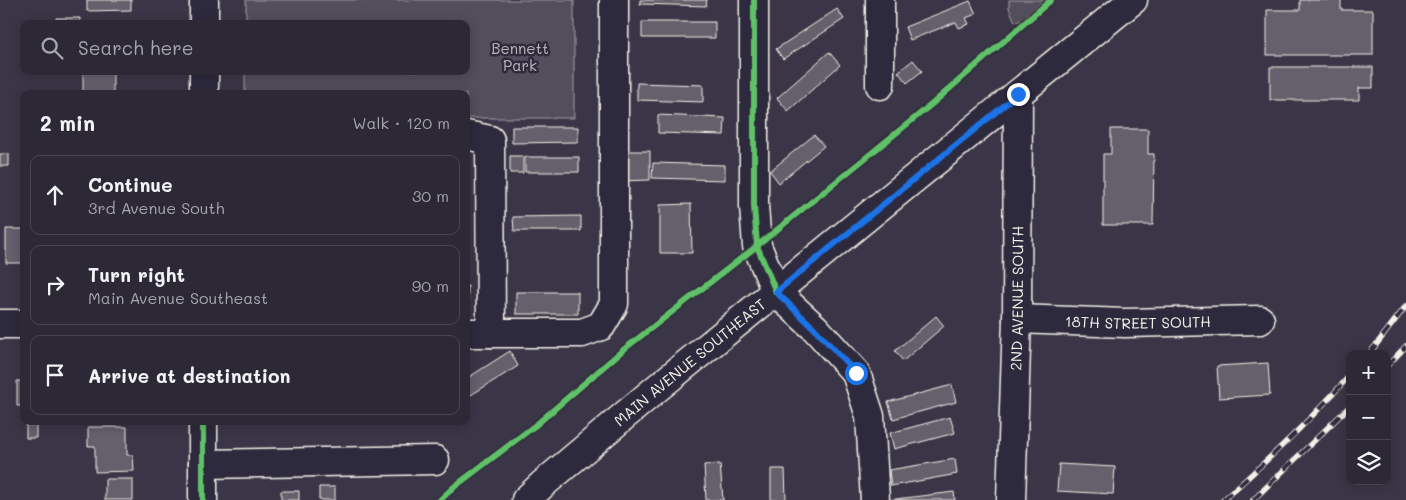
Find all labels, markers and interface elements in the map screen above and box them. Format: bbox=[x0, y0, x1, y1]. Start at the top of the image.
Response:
search box bbox=[20, 20, 470, 75]
icon: search bbox=[38, 34, 66, 62]
text: Search here bbox=[78, 35, 194, 60]
park label: Bennett Park bbox=[491, 38, 549, 75]
route end bbox=[1007, 83, 1030, 106]
text: 2 min bbox=[40, 109, 95, 136]
text: Walk · 120 m bbox=[352, 112, 450, 133]
text: Continue bbox=[88, 172, 173, 197]
icon: ahead bbox=[41, 181, 69, 209]
text: 30 m bbox=[412, 185, 449, 206]
text: 3rd Avenue South bbox=[88, 197, 224, 218]
street label: 2ND AVENUE SOUTH bbox=[1005, 226, 1027, 371]
text: Turn right bbox=[88, 262, 185, 287]
icon: right bbox=[41, 271, 69, 299]
text: 90 m bbox=[412, 275, 449, 296]
text: Main Avenue Southeast bbox=[88, 287, 268, 308]
street label: MAIN AVENUE SOUTHEAST bbox=[609, 294, 770, 430]
street label: 18TH STREET SOUTH bbox=[1065, 311, 1211, 333]
map controls bbox=[1346, 350, 1391, 485]
button: + bbox=[1346, 350, 1391, 395]
icon: arrive bbox=[41, 361, 69, 389]
route start bbox=[845, 362, 868, 385]
text: Arrive at destination bbox=[88, 363, 291, 388]
button: − bbox=[1346, 395, 1391, 440]
button: layers bbox=[1346, 440, 1391, 485]

